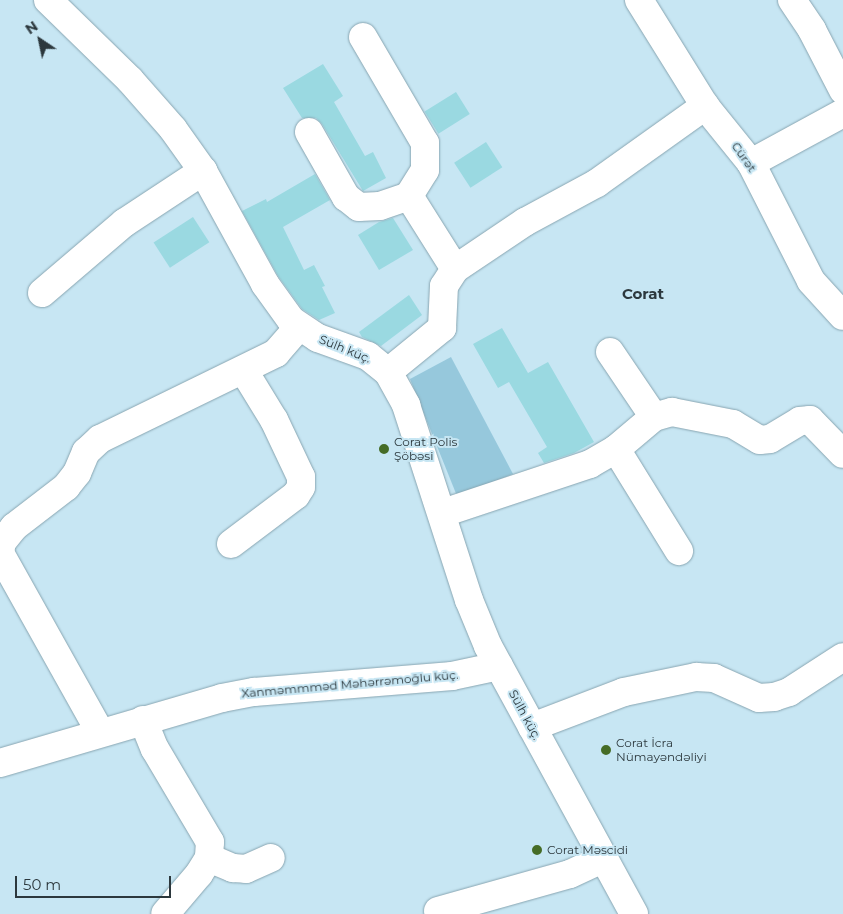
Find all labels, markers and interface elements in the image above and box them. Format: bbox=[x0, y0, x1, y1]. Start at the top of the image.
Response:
north arrow bbox=[15, 15, 65, 65]
text: N bbox=[22, 17, 41, 38]
street label: Cürət bbox=[729, 139, 759, 175]
district label: Corat bbox=[622, 285, 664, 303]
street label: Sülh küç. bbox=[317, 332, 373, 366]
place label: Corat Polis Şöbəsi bbox=[394, 435, 457, 463]
marker: Corat Polis Şöbəsi bbox=[378, 443, 390, 455]
street label: Xanməmmməd Məhərrəmoğlu küç. bbox=[241, 667, 459, 701]
street label: Sülh küç. bbox=[506, 688, 544, 742]
place label: Corat İcra Nümayəndəliyi bbox=[616, 736, 707, 764]
marker: Corat İcra Nümayəndəliyi bbox=[600, 744, 612, 756]
place label: Corat Məscidi bbox=[547, 843, 628, 857]
marker: Corat Məscidi bbox=[531, 844, 543, 856]
scale bar bbox=[18, 866, 174, 898]
text: 50 m bbox=[23, 875, 61, 894]

